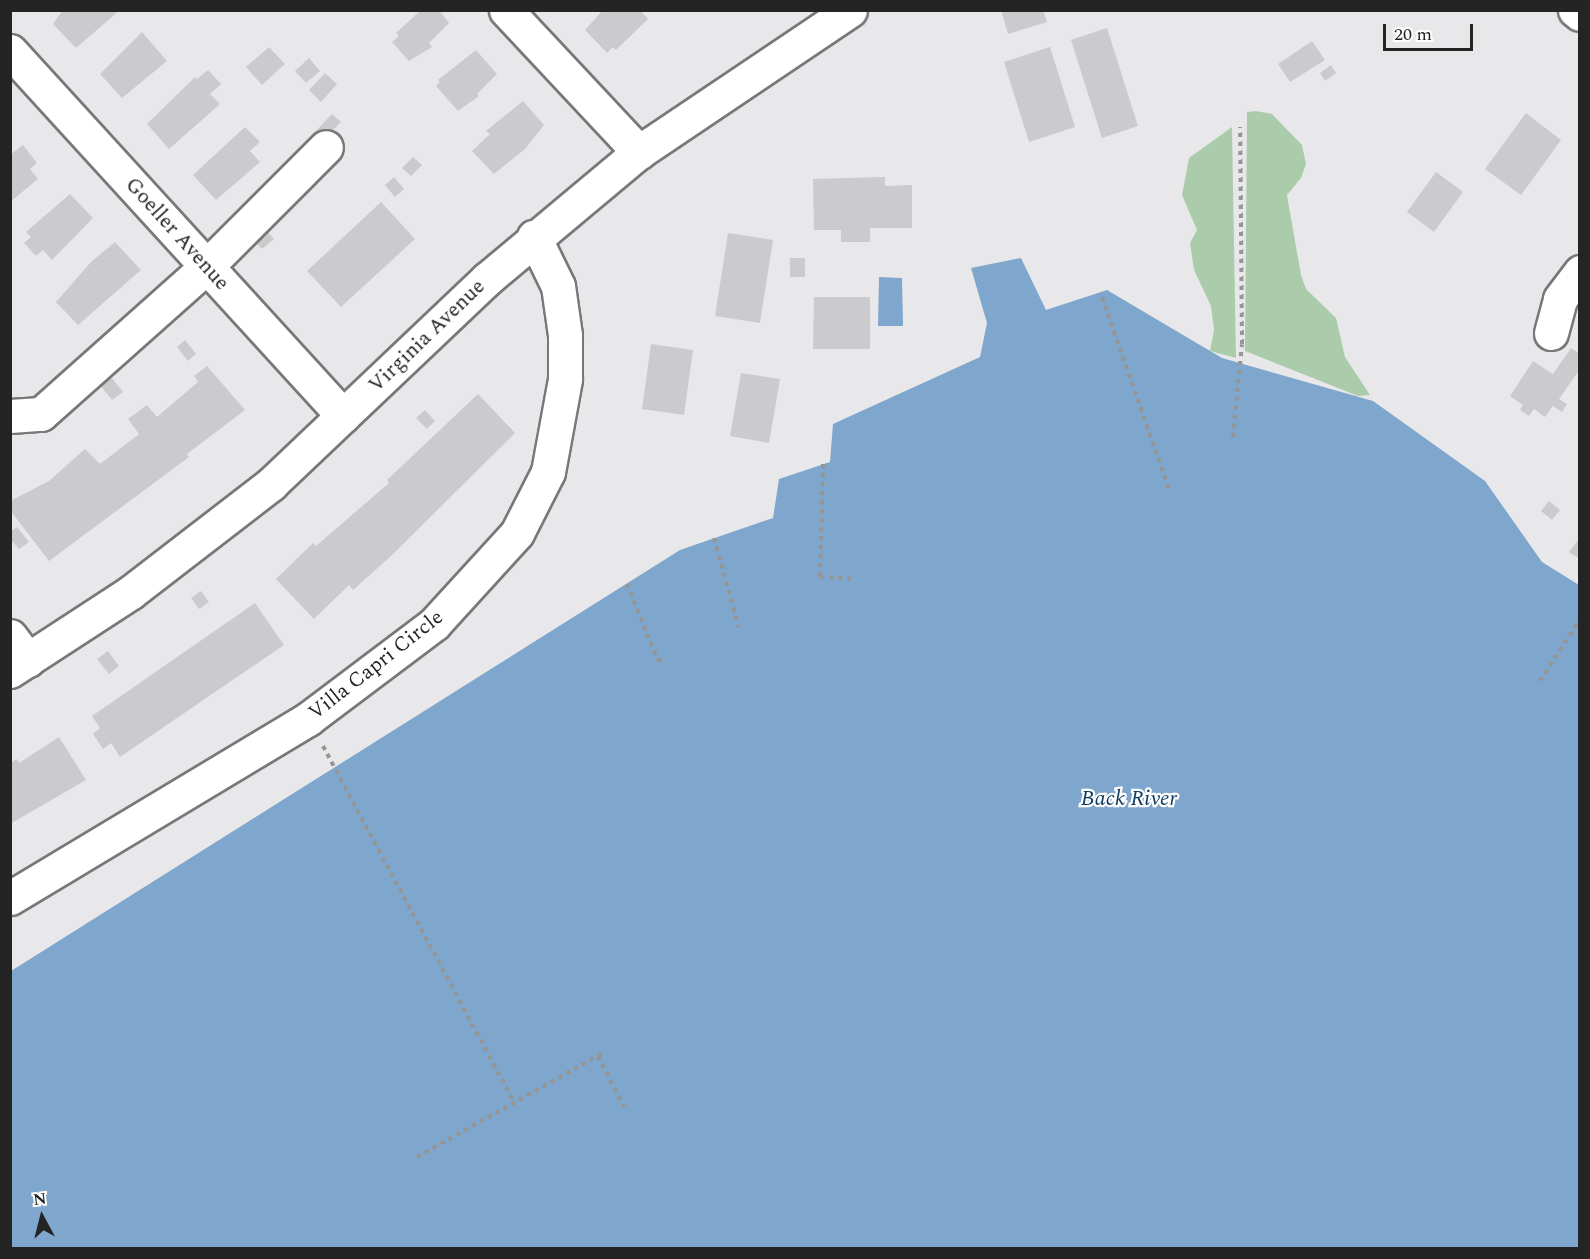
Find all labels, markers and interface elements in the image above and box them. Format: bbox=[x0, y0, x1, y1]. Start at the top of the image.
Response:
scale bar bbox=[1386, 12, 1476, 50]
text: 20 m bbox=[1394, 21, 1432, 48]
street label: Goeller Avenue bbox=[120, 172, 234, 296]
street label: Virginia Avenue bbox=[364, 274, 490, 398]
street label: Villa Capri Circle bbox=[304, 605, 448, 725]
water label: Back River bbox=[1081, 786, 1177, 812]
text: N bbox=[32, 1186, 48, 1212]
north arrow bbox=[12, 1187, 72, 1247]

